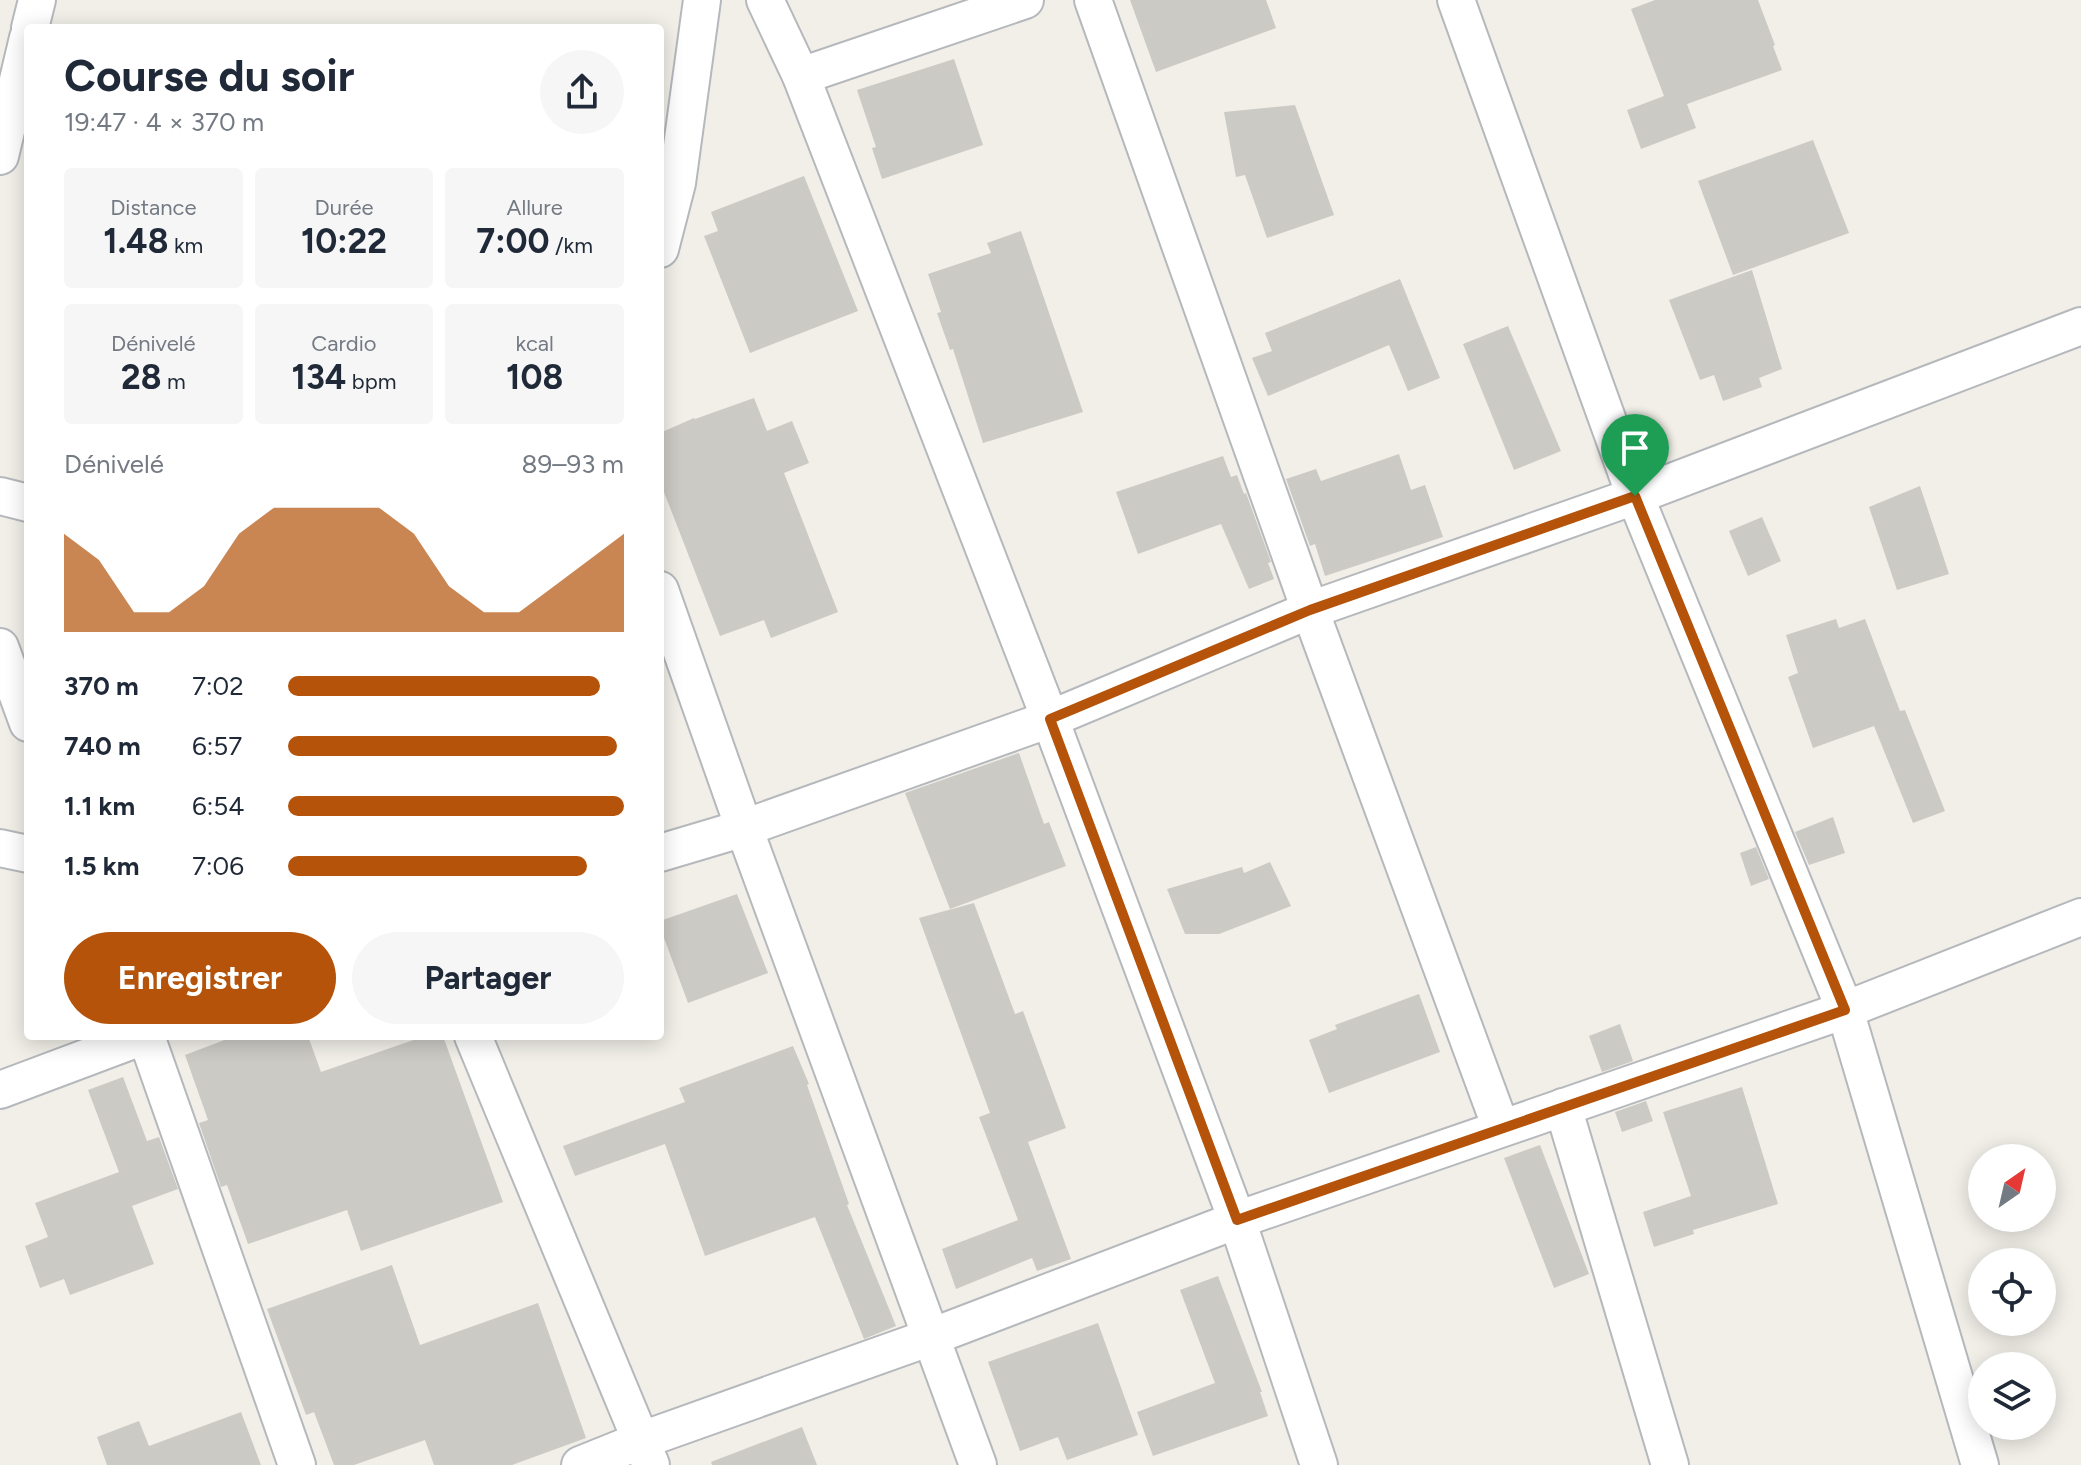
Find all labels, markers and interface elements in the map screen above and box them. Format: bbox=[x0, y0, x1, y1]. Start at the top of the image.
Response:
text: Course du soir bbox=[64, 49, 354, 102]
button: share bbox=[540, 50, 624, 134]
text: 19:47 · 4 × 370 m bbox=[64, 106, 264, 138]
text: Distance bbox=[110, 194, 196, 221]
text: Durée bbox=[315, 194, 373, 221]
text: Allure bbox=[507, 194, 563, 221]
text: 1.48 bbox=[103, 221, 168, 262]
text: 10:22 bbox=[301, 221, 387, 262]
text: 7:00 bbox=[476, 221, 550, 262]
text: km bbox=[168, 232, 203, 259]
text: /km bbox=[550, 232, 593, 259]
text: Dénivelé bbox=[111, 330, 196, 357]
text: Cardio bbox=[311, 330, 377, 357]
text: kcal bbox=[515, 330, 554, 357]
text: 28 bbox=[121, 357, 162, 398]
text: 134 bbox=[292, 357, 346, 398]
text: 108 bbox=[506, 357, 563, 398]
text: m bbox=[162, 368, 186, 395]
text: bpm bbox=[346, 368, 396, 395]
pin bbox=[1601, 414, 1669, 496]
icon: arrive bbox=[1613, 426, 1657, 470]
text: Dénivelé bbox=[64, 448, 164, 480]
text: 89–93 m bbox=[522, 448, 624, 480]
text: 370 m bbox=[64, 670, 139, 702]
text: 7:02 bbox=[192, 670, 244, 702]
text: 740 m bbox=[64, 730, 141, 762]
text: 6:57 bbox=[192, 730, 242, 762]
text: 1.1 km bbox=[64, 790, 135, 822]
text: 6:54 bbox=[192, 790, 244, 822]
text: 1.5 km bbox=[64, 850, 139, 882]
text: 7:06 bbox=[192, 850, 244, 882]
button: Enregistrer bbox=[64, 932, 336, 1024]
button: Partager bbox=[352, 932, 624, 1024]
north arrow bbox=[1968, 1144, 2056, 1232]
map controls bbox=[1968, 1144, 2056, 1440]
button: locate bbox=[1968, 1248, 2056, 1336]
button: layers bbox=[1968, 1352, 2056, 1440]

